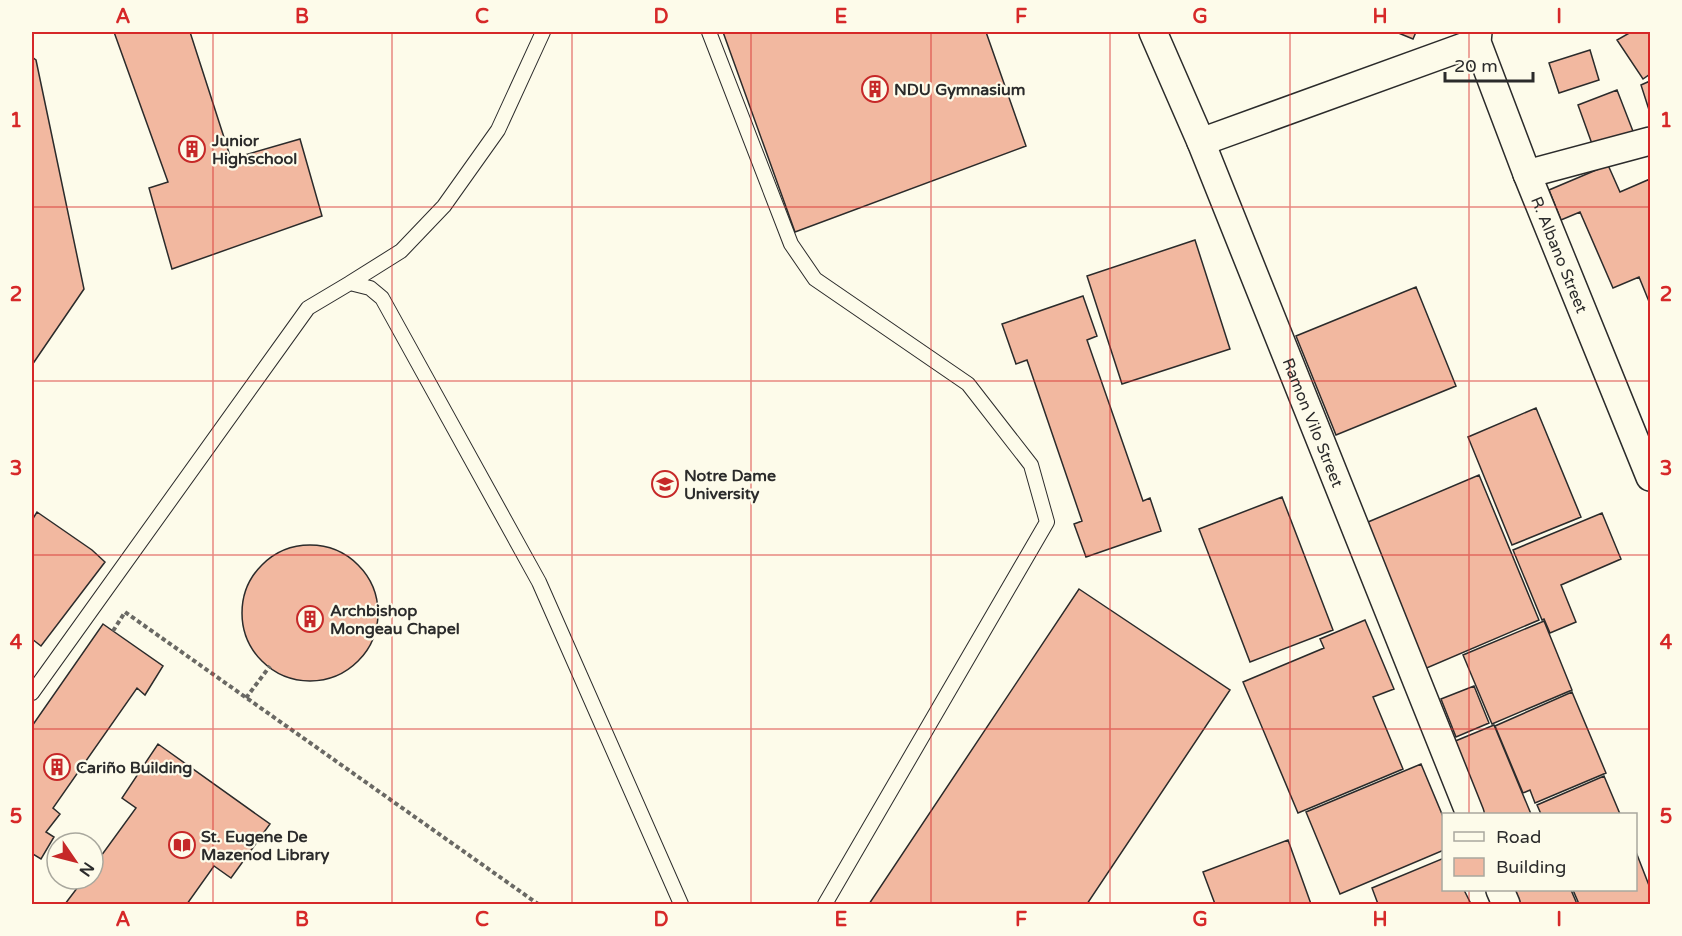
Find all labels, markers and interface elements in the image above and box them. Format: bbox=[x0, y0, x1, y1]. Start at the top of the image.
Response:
text: A bbox=[116, 5, 131, 29]
text: B bbox=[295, 5, 309, 29]
text: C bbox=[475, 5, 489, 29]
text: D bbox=[653, 5, 669, 29]
text: E bbox=[835, 5, 848, 29]
text: F bbox=[1015, 5, 1027, 29]
text: G bbox=[1192, 5, 1208, 29]
text: H bbox=[1372, 5, 1388, 29]
text: I bbox=[1556, 5, 1562, 29]
scale bar bbox=[1445, 45, 1534, 83]
text: 20 m bbox=[1454, 55, 1498, 77]
building icon: NDU Gymnasium bbox=[860, 74, 890, 104]
place label: NDU Gymnasium bbox=[894, 80, 1025, 100]
text: 1 bbox=[10, 109, 22, 133]
text: 1 bbox=[1660, 109, 1672, 133]
place label: Junior Highschool bbox=[211, 131, 297, 169]
building icon: Junior Highschool bbox=[177, 134, 207, 164]
street label: R. Albano Street bbox=[1526, 194, 1591, 316]
text: 2 bbox=[10, 283, 22, 307]
text: 2 bbox=[1660, 283, 1672, 307]
street label: Ramon Vilo Street bbox=[1277, 355, 1347, 490]
text: 3 bbox=[10, 457, 22, 481]
text: 3 bbox=[1660, 457, 1672, 481]
place label: Notre Dame University bbox=[684, 466, 776, 504]
school or university icon: Notre Dame University bbox=[650, 469, 680, 499]
place label: Archbishop Mongeau Chapel bbox=[330, 601, 460, 639]
building icon: Archbishop Mongeau Chapel bbox=[295, 604, 325, 634]
text: 4 bbox=[10, 631, 23, 655]
text: 4 bbox=[1660, 631, 1673, 655]
building icon: Cariño Building bbox=[42, 752, 72, 782]
place label: Cariño Building bbox=[76, 758, 192, 778]
text: 5 bbox=[10, 805, 22, 829]
text: 5 bbox=[1660, 805, 1672, 829]
legend bbox=[1442, 813, 1637, 891]
text: Road bbox=[1496, 826, 1541, 848]
place label: St. Eugene De Mazenod Library bbox=[201, 827, 330, 865]
library icon: St. Eugene De Mazenod Library bbox=[167, 830, 197, 860]
north arrow bbox=[45, 831, 105, 891]
text: Building bbox=[1496, 856, 1566, 878]
text: N bbox=[75, 858, 98, 880]
text: A bbox=[116, 908, 131, 932]
text: B bbox=[295, 908, 309, 932]
text: C bbox=[475, 908, 489, 932]
text: D bbox=[653, 908, 669, 932]
text: E bbox=[835, 908, 848, 932]
text: F bbox=[1015, 908, 1027, 932]
text: G bbox=[1192, 908, 1208, 932]
text: H bbox=[1372, 908, 1388, 932]
text: I bbox=[1556, 908, 1562, 932]

